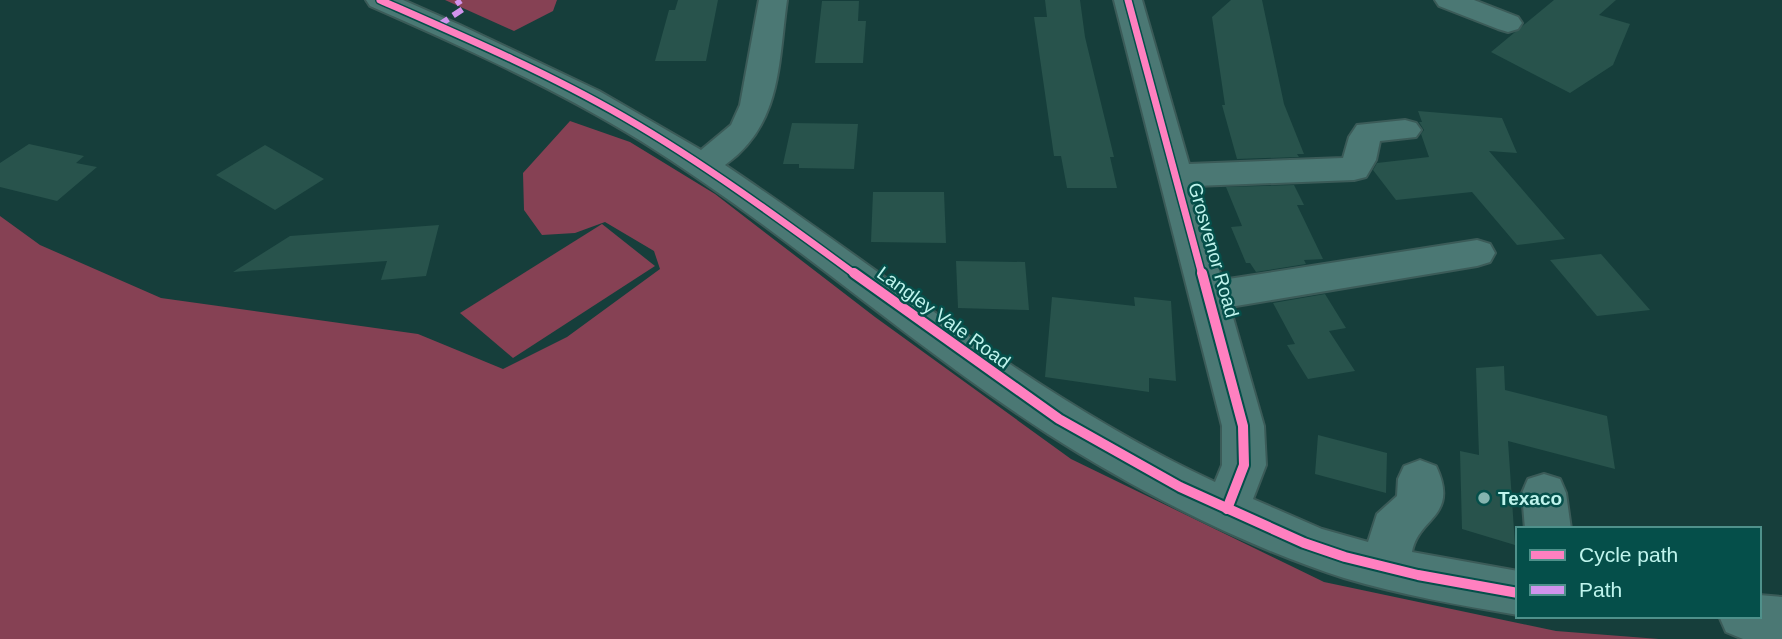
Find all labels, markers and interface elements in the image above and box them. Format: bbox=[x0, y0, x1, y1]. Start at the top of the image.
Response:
street label: Grosvenor Road bbox=[1184, 180, 1243, 320]
street label: Langley Vale Road bbox=[873, 262, 1014, 373]
place label: Texaco bbox=[1498, 488, 1562, 509]
marker: Texaco bbox=[1476, 490, 1492, 506]
legend bbox=[1516, 527, 1761, 618]
text: Cycle path bbox=[1579, 543, 1678, 566]
text: Path bbox=[1579, 578, 1622, 601]

